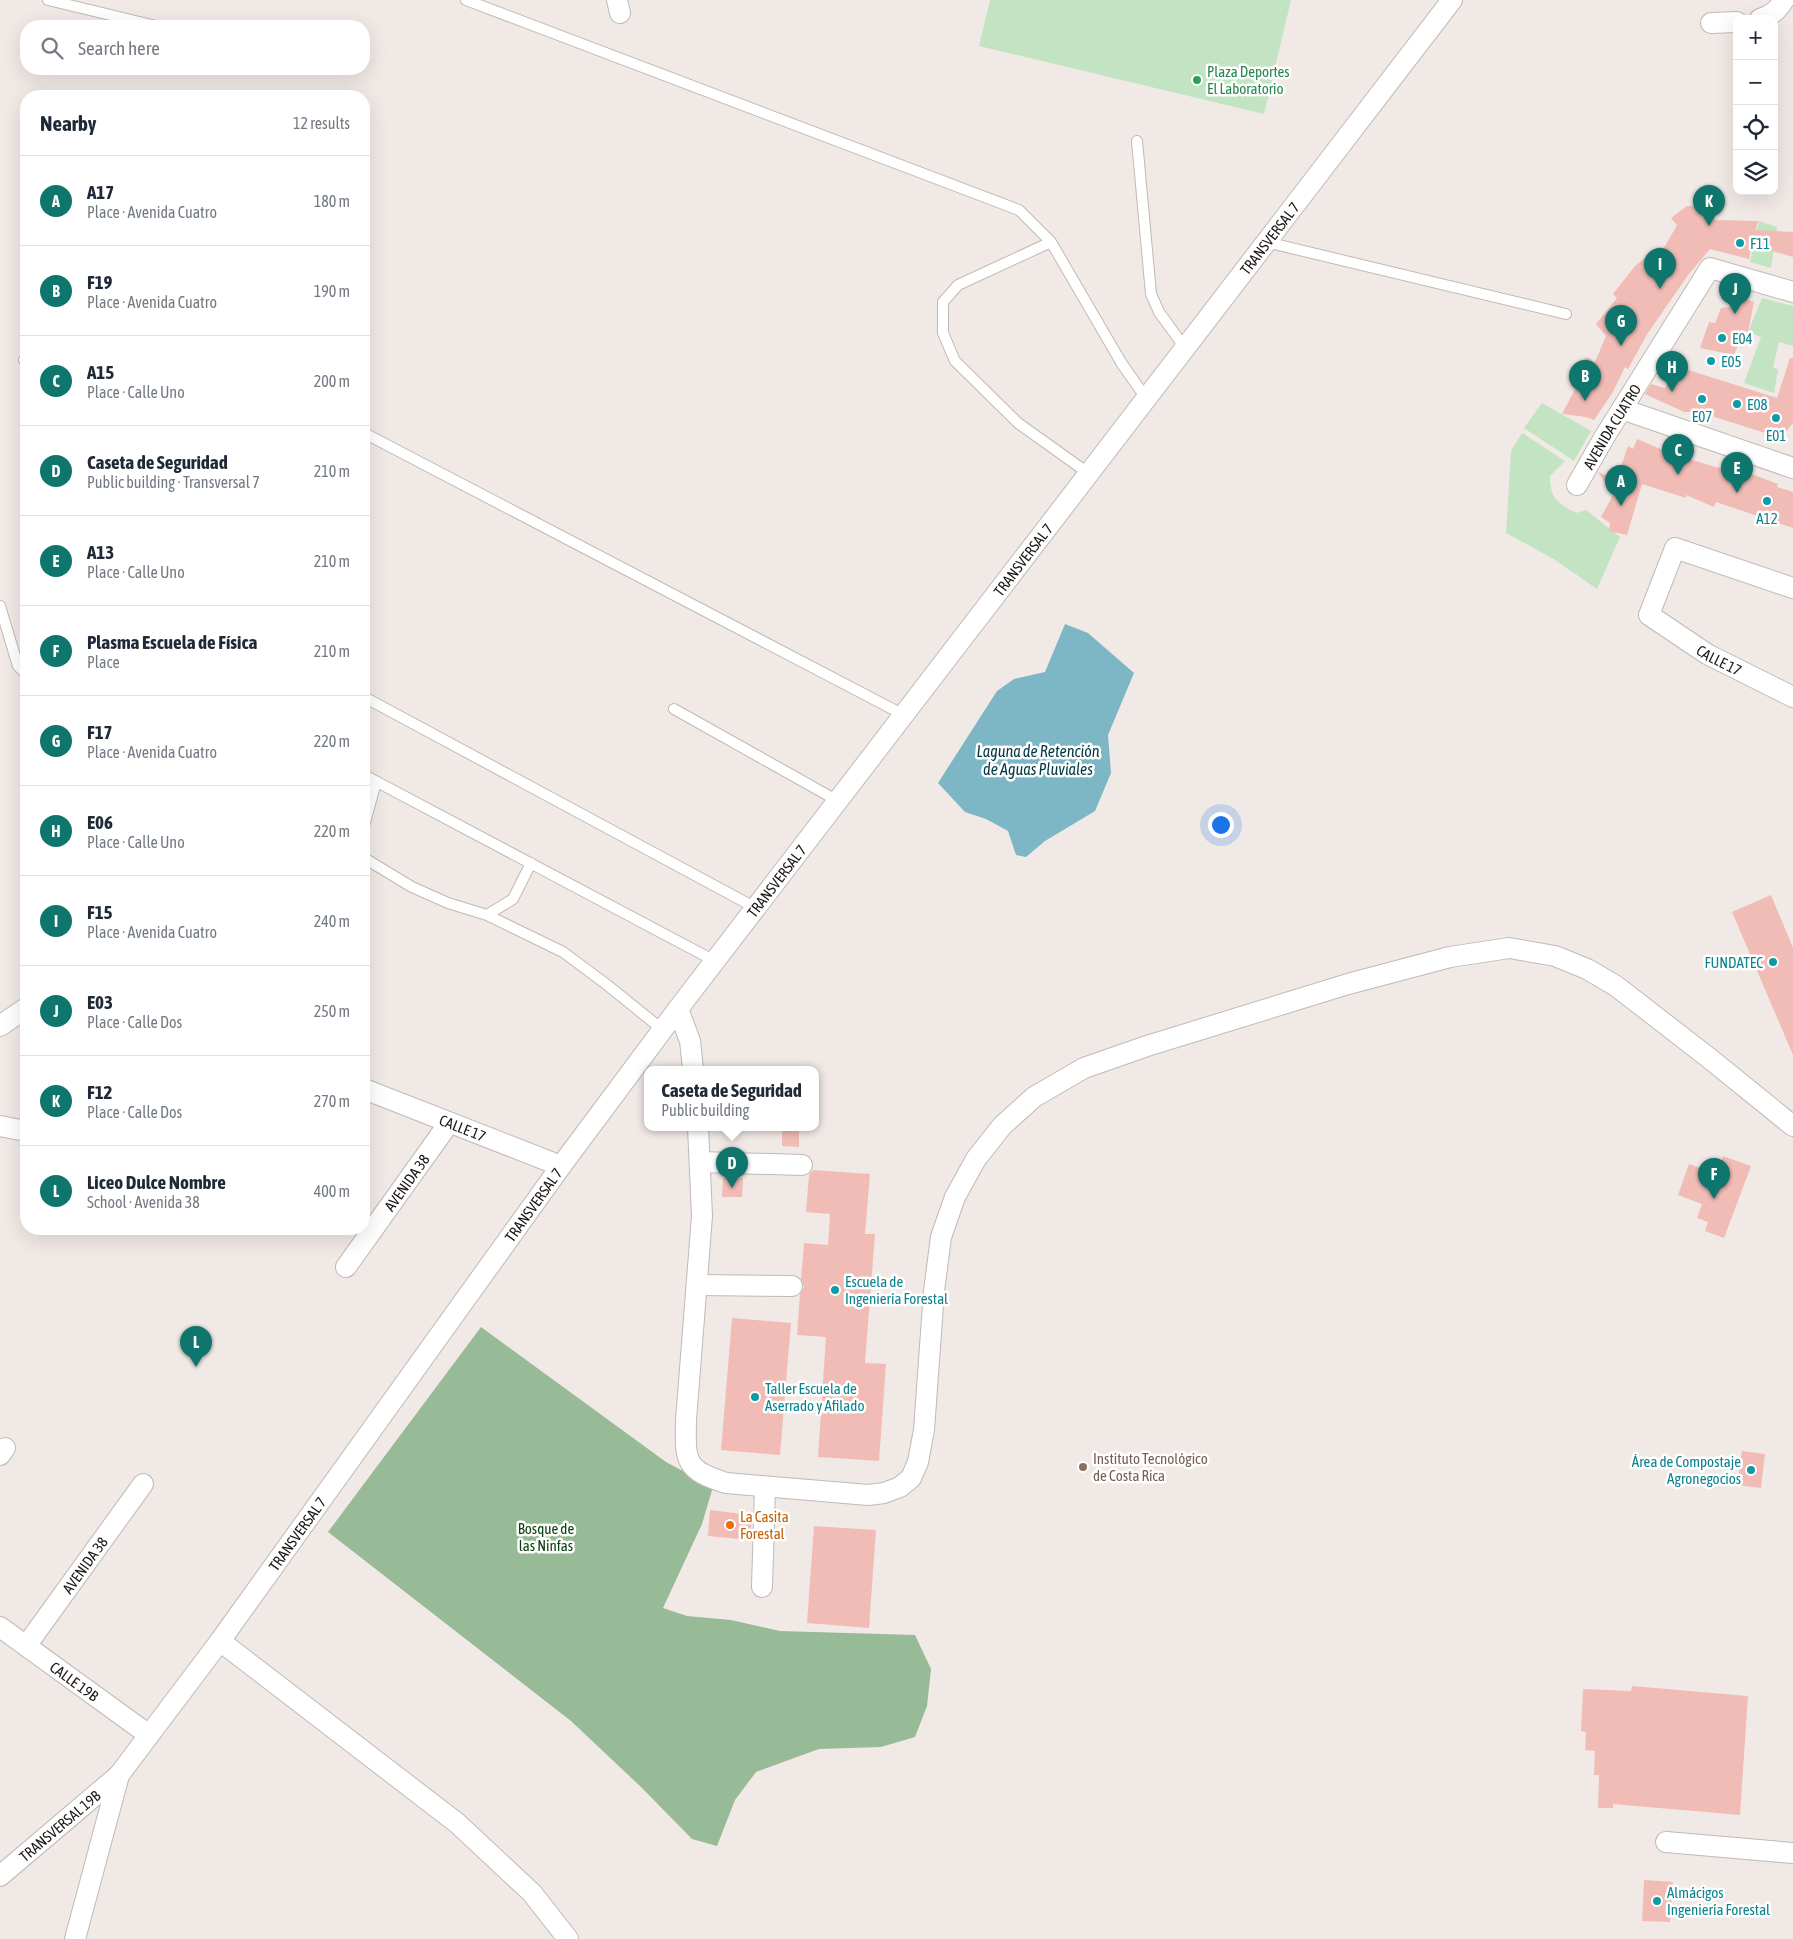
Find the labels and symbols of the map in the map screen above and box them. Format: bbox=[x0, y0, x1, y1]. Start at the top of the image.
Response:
place label: Plaza Deportes El Laboratorio bbox=[1207, 63, 1290, 97]
marker: Plaza Deportes El Laboratorio bbox=[1191, 74, 1203, 86]
pin: K bbox=[1693, 185, 1725, 226]
street label: TRANSVERSAL 7 bbox=[1236, 199, 1302, 278]
place label: F11 bbox=[1750, 235, 1770, 252]
marker: F11 bbox=[1734, 237, 1746, 249]
pin: I bbox=[1644, 248, 1676, 289]
pin: J bbox=[1719, 273, 1751, 314]
pin: G bbox=[1605, 305, 1637, 346]
place label: E04 bbox=[1732, 330, 1753, 347]
marker: E04 bbox=[1716, 332, 1728, 344]
pin: H bbox=[1656, 351, 1688, 392]
place label: E05 bbox=[1721, 353, 1742, 370]
marker: E05 bbox=[1705, 355, 1717, 367]
pin: B bbox=[1569, 360, 1601, 401]
street label: AVENIDA CUATRO bbox=[1579, 381, 1644, 472]
marker: E07 bbox=[1696, 393, 1708, 405]
place label: E08 bbox=[1747, 396, 1768, 413]
marker: E08 bbox=[1731, 398, 1743, 410]
place label: E07 bbox=[1692, 408, 1712, 425]
marker: E01 bbox=[1770, 412, 1782, 424]
place label: E01 bbox=[1766, 427, 1786, 444]
pin: C bbox=[1662, 434, 1694, 475]
pin: E bbox=[1721, 452, 1753, 493]
pin: A bbox=[1605, 465, 1637, 506]
marker: A12 bbox=[1761, 495, 1773, 507]
place label: A12 bbox=[1756, 510, 1778, 527]
street label: TRANSVERSAL 7 bbox=[990, 520, 1056, 599]
street label: CALLE 17 bbox=[1694, 641, 1745, 679]
water label: Laguna de Retención de Aguas Pluviales bbox=[977, 742, 1100, 779]
your location bbox=[1208, 812, 1234, 838]
street label: TRANSVERSAL 7 bbox=[743, 841, 809, 920]
place label: FUNDATEC bbox=[1704, 954, 1763, 971]
marker: FUNDATEC bbox=[1767, 956, 1779, 968]
street label: CALLE 17 bbox=[437, 1111, 488, 1144]
pin: D bbox=[716, 1147, 748, 1188]
street label: AVENIDA 38 bbox=[381, 1151, 432, 1214]
pin: F bbox=[1698, 1158, 1730, 1199]
street label: TRANSVERSAL 7 bbox=[501, 1165, 565, 1245]
place label: Escuela de Ingeniería Forestal bbox=[845, 1273, 948, 1307]
marker: Escuela de Ingeniería Forestal bbox=[829, 1284, 841, 1296]
pin: L bbox=[180, 1326, 212, 1367]
place label: Taller Escuela de Aserrado y Afilado bbox=[765, 1380, 864, 1414]
marker: Taller Escuela de Aserrado y Afilado bbox=[749, 1391, 761, 1403]
place label: Instituto Tecnológico de Costa Rica bbox=[1093, 1450, 1208, 1484]
place label: Área de Compostaje Agronegocios bbox=[1632, 1453, 1741, 1487]
marker: Instituto Tecnológico de Costa Rica bbox=[1077, 1461, 1089, 1473]
marker: Área de Compostaje Agronegocios bbox=[1745, 1464, 1757, 1476]
street label: TRANSVERSAL 7 bbox=[265, 1494, 329, 1574]
place label: La Casita Forestal bbox=[740, 1508, 789, 1542]
marker: La Casita Forestal bbox=[724, 1519, 736, 1531]
park label: Bosque de las Ninfas bbox=[518, 1520, 574, 1554]
street label: AVENIDA 38 bbox=[58, 1533, 111, 1596]
street label: CALLE 19B bbox=[47, 1658, 102, 1704]
street label: TRANSVERSAL 19B bbox=[16, 1786, 103, 1865]
place label: Almácigos Ingeniería Forestal bbox=[1667, 1884, 1770, 1918]
marker: Almácigos Ingeniería Forestal bbox=[1651, 1895, 1663, 1907]

